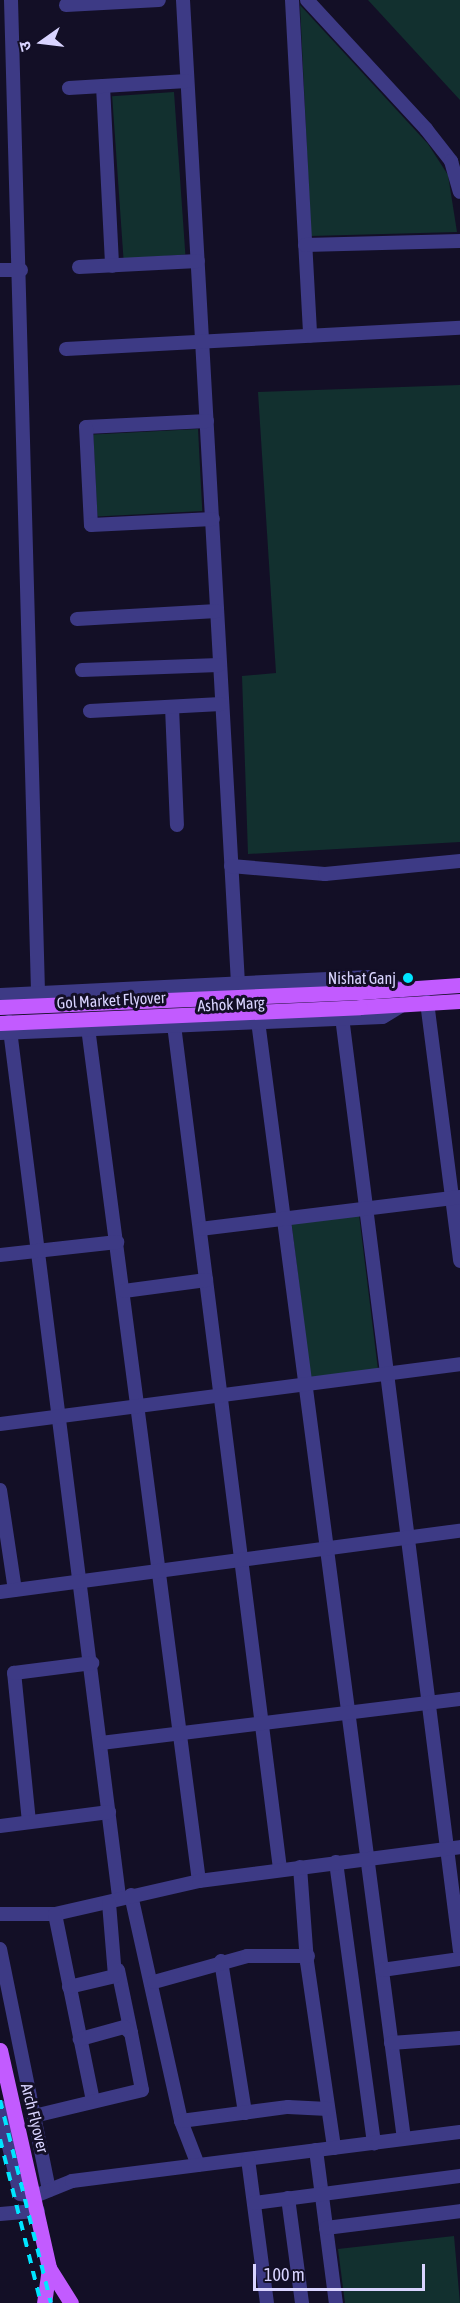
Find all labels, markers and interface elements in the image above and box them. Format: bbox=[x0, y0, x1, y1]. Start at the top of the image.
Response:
north arrow bbox=[12, 12, 72, 72]
text: उ bbox=[15, 40, 34, 53]
place label: Nishat Ganj bbox=[328, 968, 396, 988]
marker: Nishat Ganj bbox=[401, 971, 415, 985]
street label: Gol Market Flyover bbox=[56, 988, 166, 1012]
street label: Ashok Marg bbox=[197, 993, 265, 1015]
street label: Arch Flyover bbox=[17, 2081, 53, 2155]
scale bar bbox=[256, 2252, 428, 2290]
text: 100 m bbox=[264, 2264, 305, 2285]

